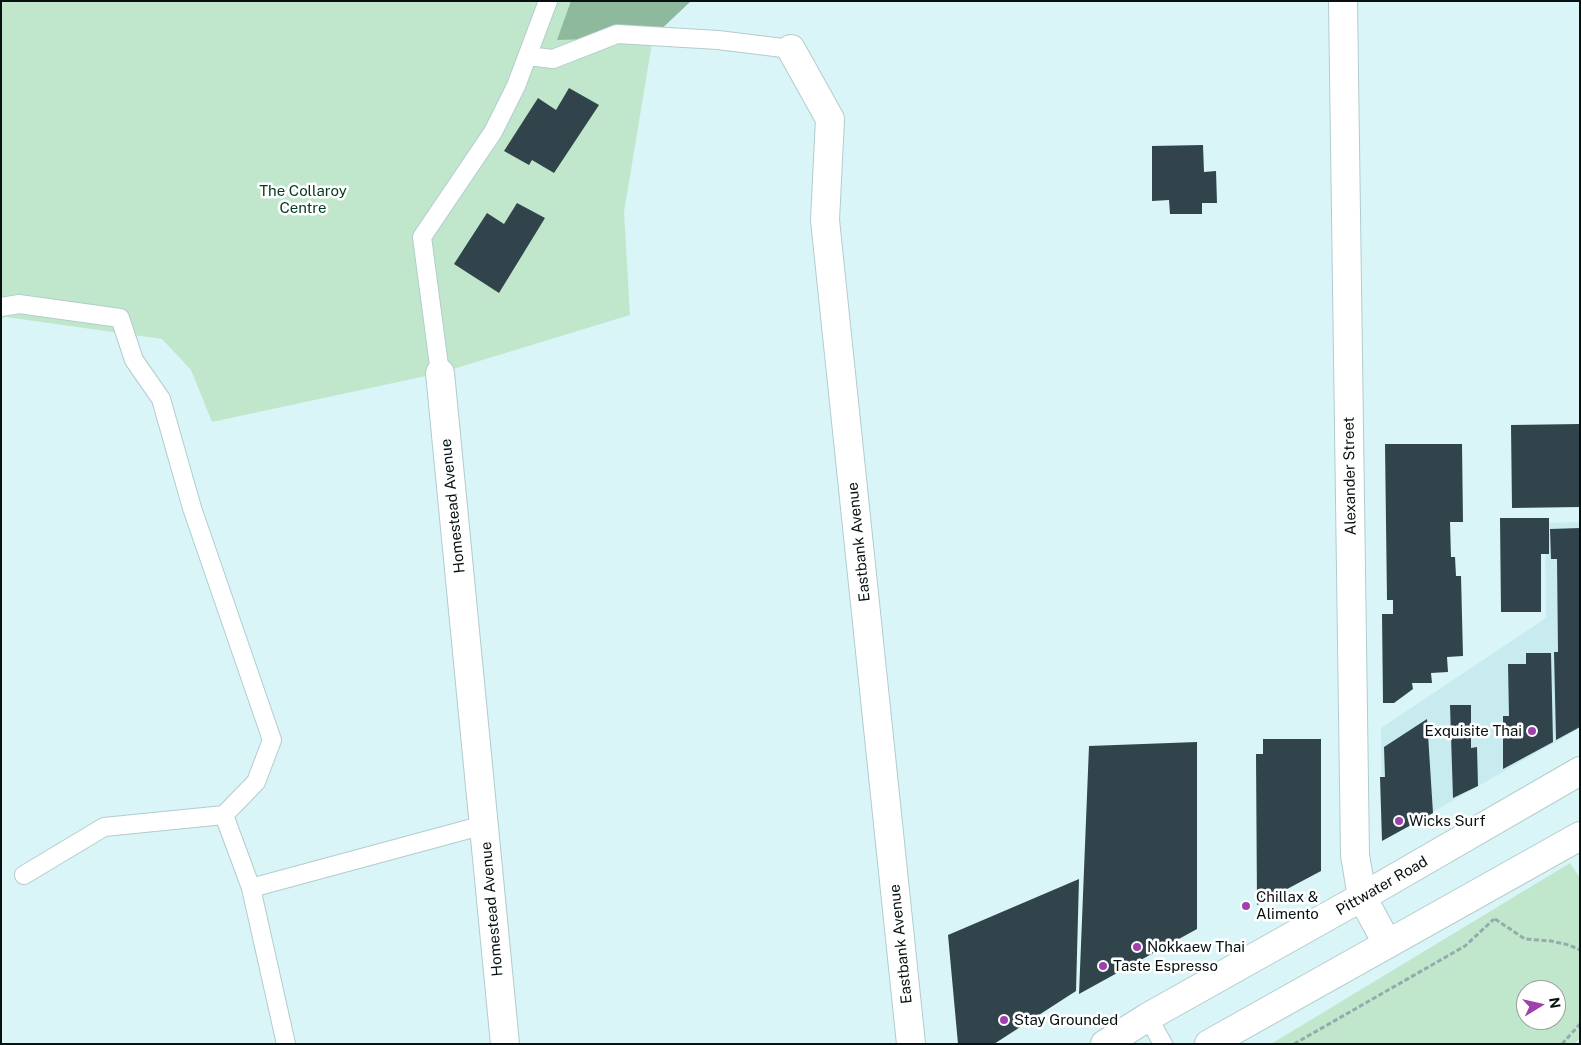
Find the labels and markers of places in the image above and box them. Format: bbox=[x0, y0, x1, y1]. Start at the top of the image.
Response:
place label: Exquisite Thai bbox=[1425, 722, 1522, 740]
marker: Exquisite Thai bbox=[1526, 725, 1538, 737]
place label: Wicks Surf bbox=[1409, 812, 1485, 830]
marker: Wicks Surf bbox=[1393, 815, 1405, 827]
place label: Chillax & Alimento bbox=[1256, 888, 1319, 923]
marker: Chillax & Alimento bbox=[1240, 900, 1252, 912]
place label: Nokkaew Thai bbox=[1147, 938, 1245, 956]
marker: Nokkaew Thai bbox=[1131, 941, 1143, 953]
place label: Taste Espresso bbox=[1113, 957, 1218, 975]
marker: Taste Espresso bbox=[1097, 960, 1109, 972]
place label: Stay Grounded bbox=[1014, 1011, 1118, 1029]
marker: Stay Grounded bbox=[998, 1014, 1010, 1026]

